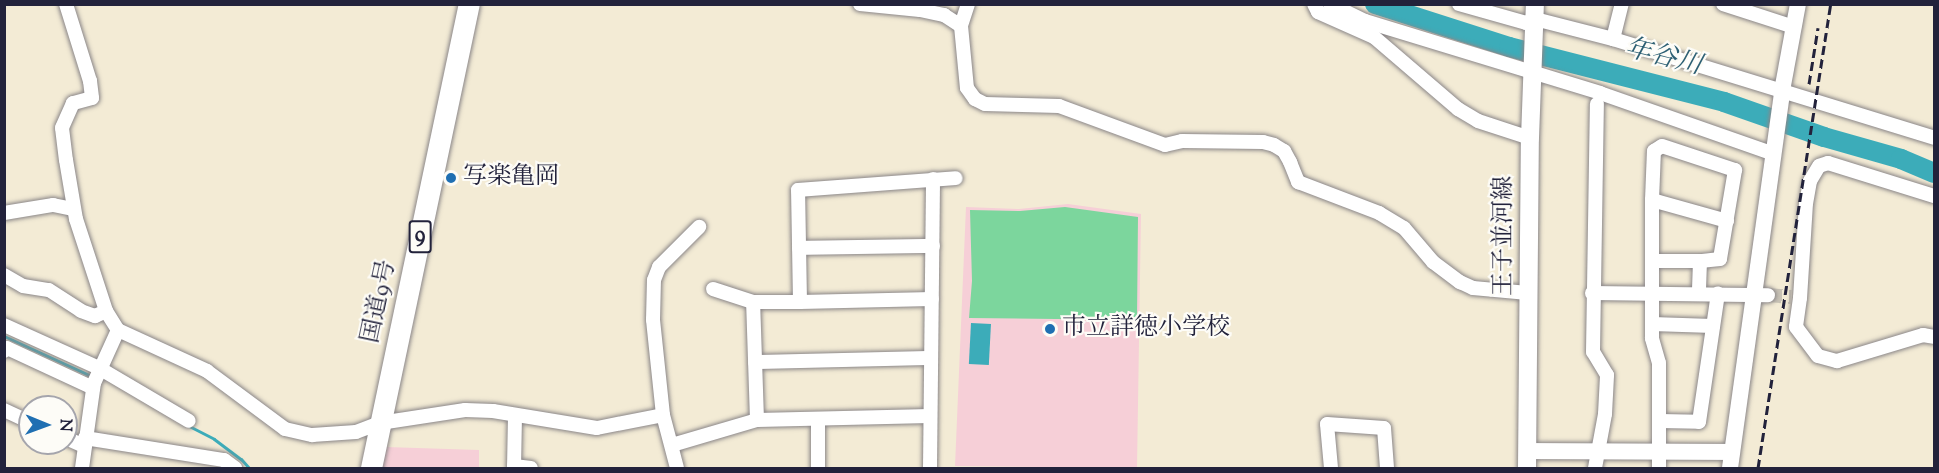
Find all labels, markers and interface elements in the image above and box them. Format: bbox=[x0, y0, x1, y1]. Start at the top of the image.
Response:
water label: 年谷川 bbox=[1621, 33, 1705, 83]
place label: 写楽亀岡 bbox=[463, 164, 559, 192]
marker: 写楽亀岡 bbox=[444, 171, 458, 185]
street label: 王子並河線 bbox=[1491, 176, 1519, 296]
road number: 9 bbox=[408, 218, 432, 256]
street label: 国道9号 bbox=[357, 258, 403, 346]
place label: 市立詳徳小学校 bbox=[1062, 315, 1230, 343]
marker: 市立詳徳小学校 bbox=[1043, 322, 1057, 336]
north arrow bbox=[18, 395, 78, 455]
text: N bbox=[53, 419, 76, 432]

